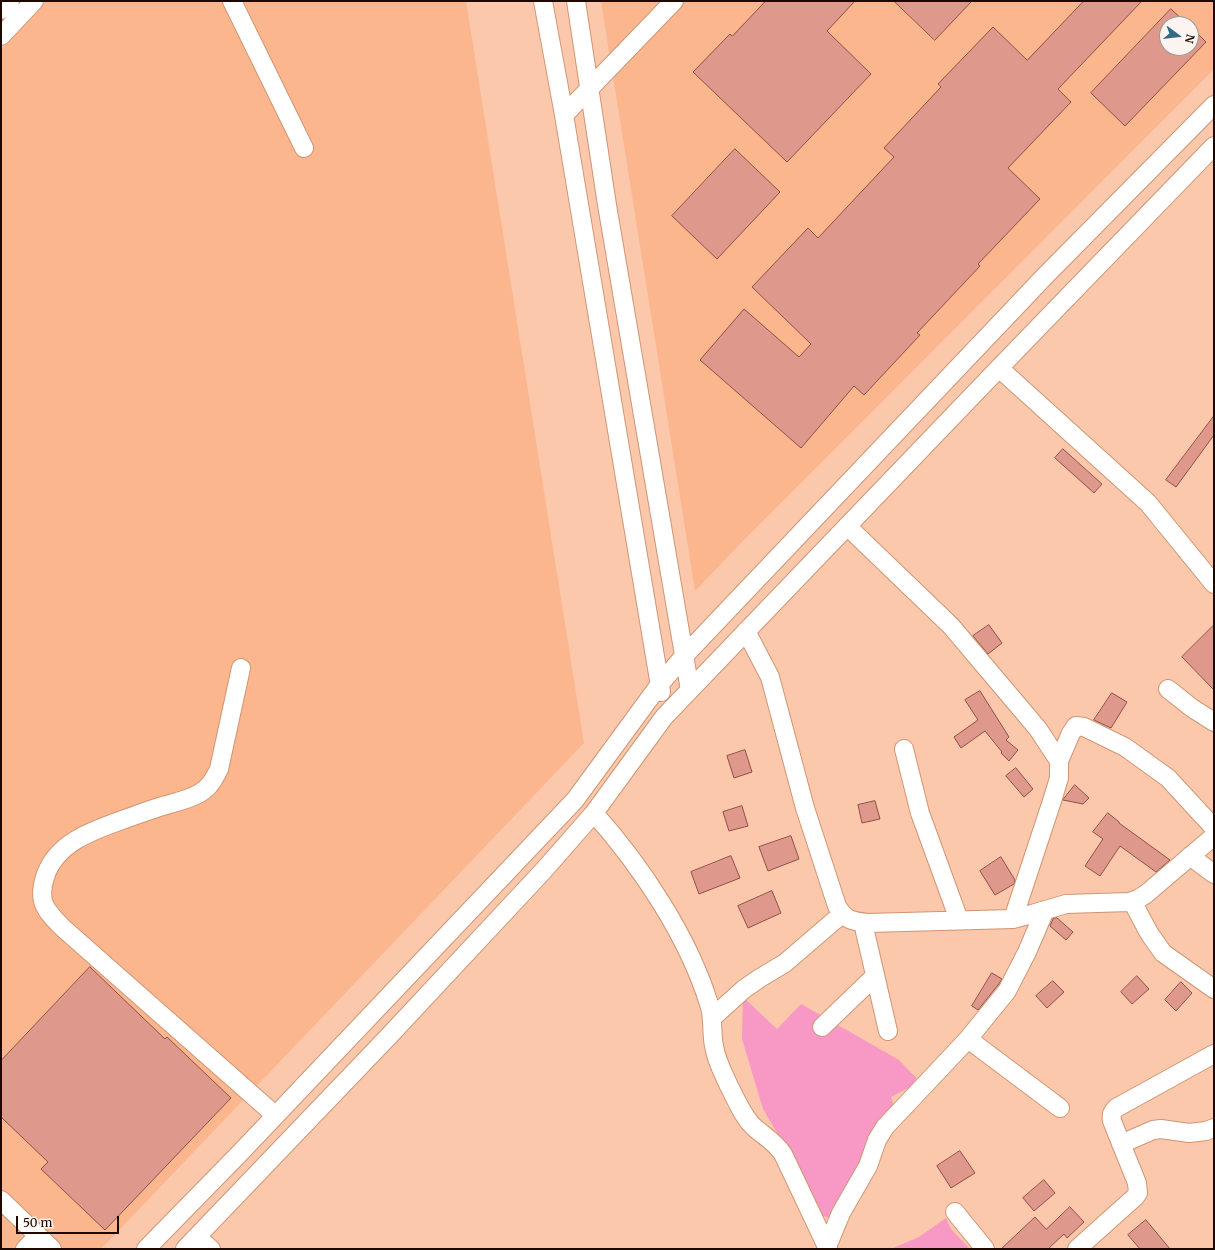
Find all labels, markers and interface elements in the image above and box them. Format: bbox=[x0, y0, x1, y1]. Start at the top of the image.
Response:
north arrow bbox=[1159, 16, 1199, 56]
text: N bbox=[1182, 33, 1198, 45]
scale bar bbox=[18, 1208, 121, 1234]
text: 50 m bbox=[23, 1215, 52, 1230]

